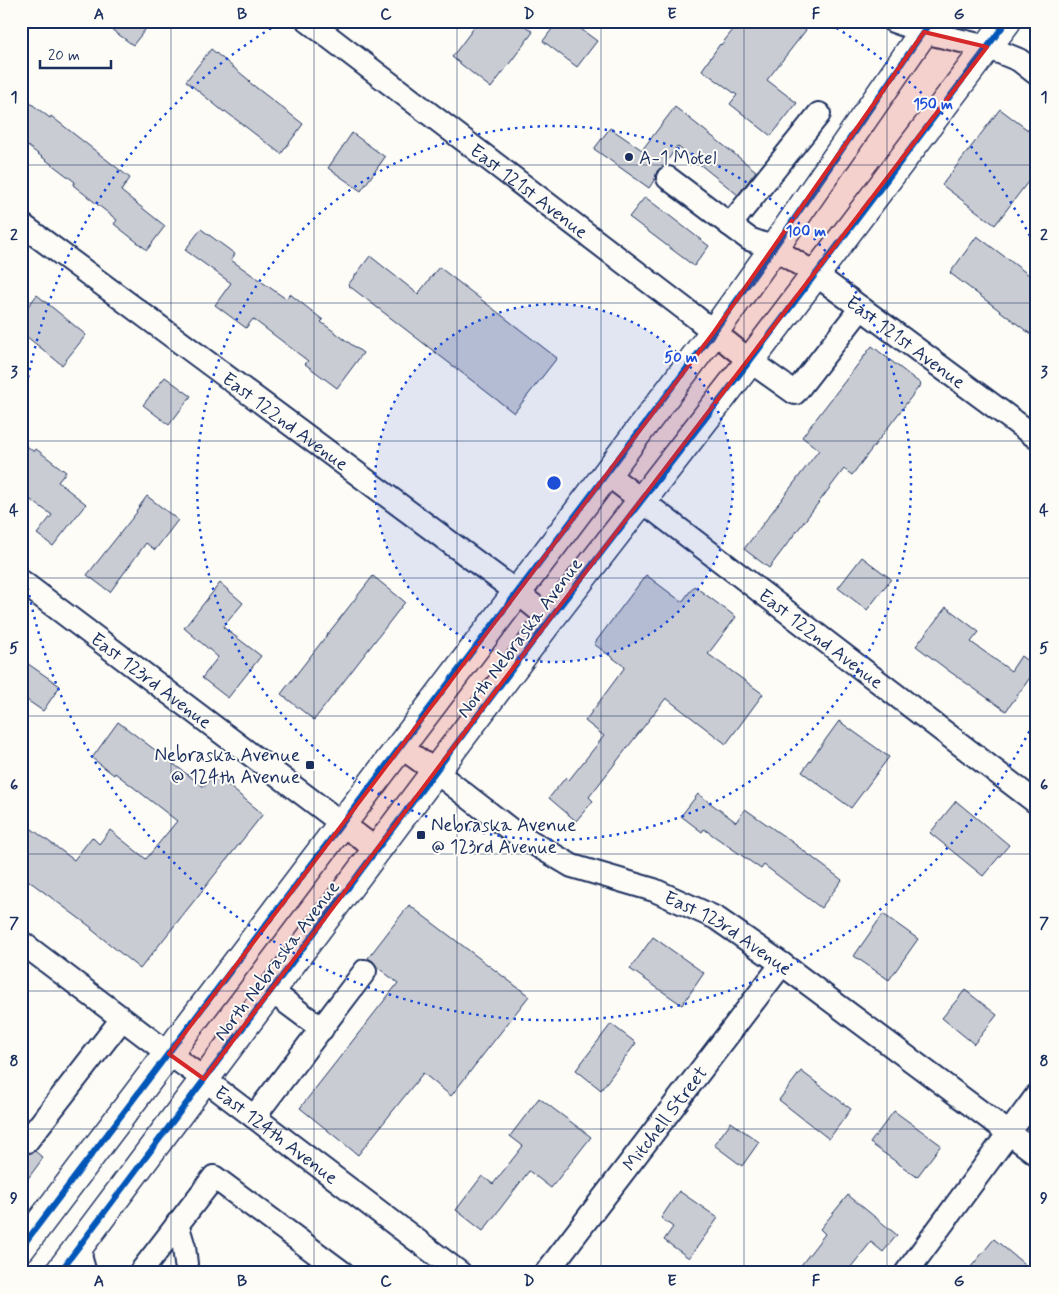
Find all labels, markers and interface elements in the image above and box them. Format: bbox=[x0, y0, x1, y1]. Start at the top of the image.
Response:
text: A bbox=[94, 4, 104, 25]
text: B bbox=[237, 4, 247, 25]
text: C bbox=[380, 4, 392, 25]
text: D bbox=[523, 4, 535, 25]
text: E bbox=[667, 4, 677, 25]
text: F bbox=[812, 4, 821, 25]
text: G bbox=[954, 4, 965, 25]
scale bar bbox=[40, 38, 111, 70]
text: 20 m bbox=[48, 46, 80, 66]
text: 1 bbox=[10, 87, 18, 108]
text: 1 bbox=[1040, 87, 1048, 108]
text: 150 m bbox=[913, 95, 953, 115]
street label: East 121st Avenue bbox=[465, 138, 593, 245]
place label: A-1 Motel bbox=[639, 146, 717, 171]
marker: A-1 Motel bbox=[623, 151, 635, 163]
text: 100 m bbox=[786, 222, 826, 242]
text: 2 bbox=[10, 225, 18, 246]
text: 2 bbox=[1040, 225, 1048, 246]
street label: East 121st Avenue bbox=[841, 290, 970, 395]
text: 50 m bbox=[664, 348, 698, 368]
text: 3 bbox=[10, 362, 18, 383]
text: 3 bbox=[1040, 362, 1048, 383]
street label: East 122nd Avenue bbox=[217, 367, 353, 477]
centre of rings bbox=[545, 474, 563, 492]
text: 4 bbox=[9, 500, 19, 521]
text: 4 bbox=[1039, 500, 1049, 521]
street label: North Nebraska Avenue bbox=[452, 553, 589, 723]
street label: East 122nd Avenue bbox=[753, 583, 888, 695]
street label: East 123rd Avenue bbox=[85, 627, 217, 735]
text: 5 bbox=[9, 638, 19, 659]
text: 5 bbox=[1039, 638, 1049, 659]
place label: Nebraska Avenue @ 124th Avenue bbox=[155, 743, 300, 790]
marker: Nebraska Avenue @ 124th Avenue bbox=[304, 759, 316, 771]
text: 6 bbox=[10, 775, 18, 796]
text: 6 bbox=[1040, 775, 1048, 796]
place label: Nebraska Avenue @ 123rd Avenue bbox=[431, 813, 576, 860]
marker: Nebraska Avenue @ 123rd Avenue bbox=[415, 829, 427, 841]
street label: North Nebraska Avenue bbox=[209, 876, 346, 1046]
street label: East 123rd Avenue bbox=[660, 885, 797, 981]
text: 7 bbox=[9, 913, 19, 934]
text: 7 bbox=[1039, 913, 1049, 934]
text: 8 bbox=[9, 1051, 19, 1072]
text: 8 bbox=[1039, 1051, 1049, 1072]
street label: Mitchell Street bbox=[617, 1061, 714, 1177]
street label: East 124th Avenue bbox=[209, 1080, 343, 1190]
text: 9 bbox=[10, 1188, 18, 1209]
text: 9 bbox=[1040, 1188, 1048, 1209]
text: A bbox=[94, 1271, 104, 1292]
text: B bbox=[237, 1271, 247, 1292]
text: C bbox=[380, 1271, 392, 1292]
text: D bbox=[523, 1271, 535, 1292]
text: E bbox=[667, 1271, 677, 1292]
text: F bbox=[812, 1271, 821, 1292]
text: G bbox=[954, 1271, 965, 1292]

